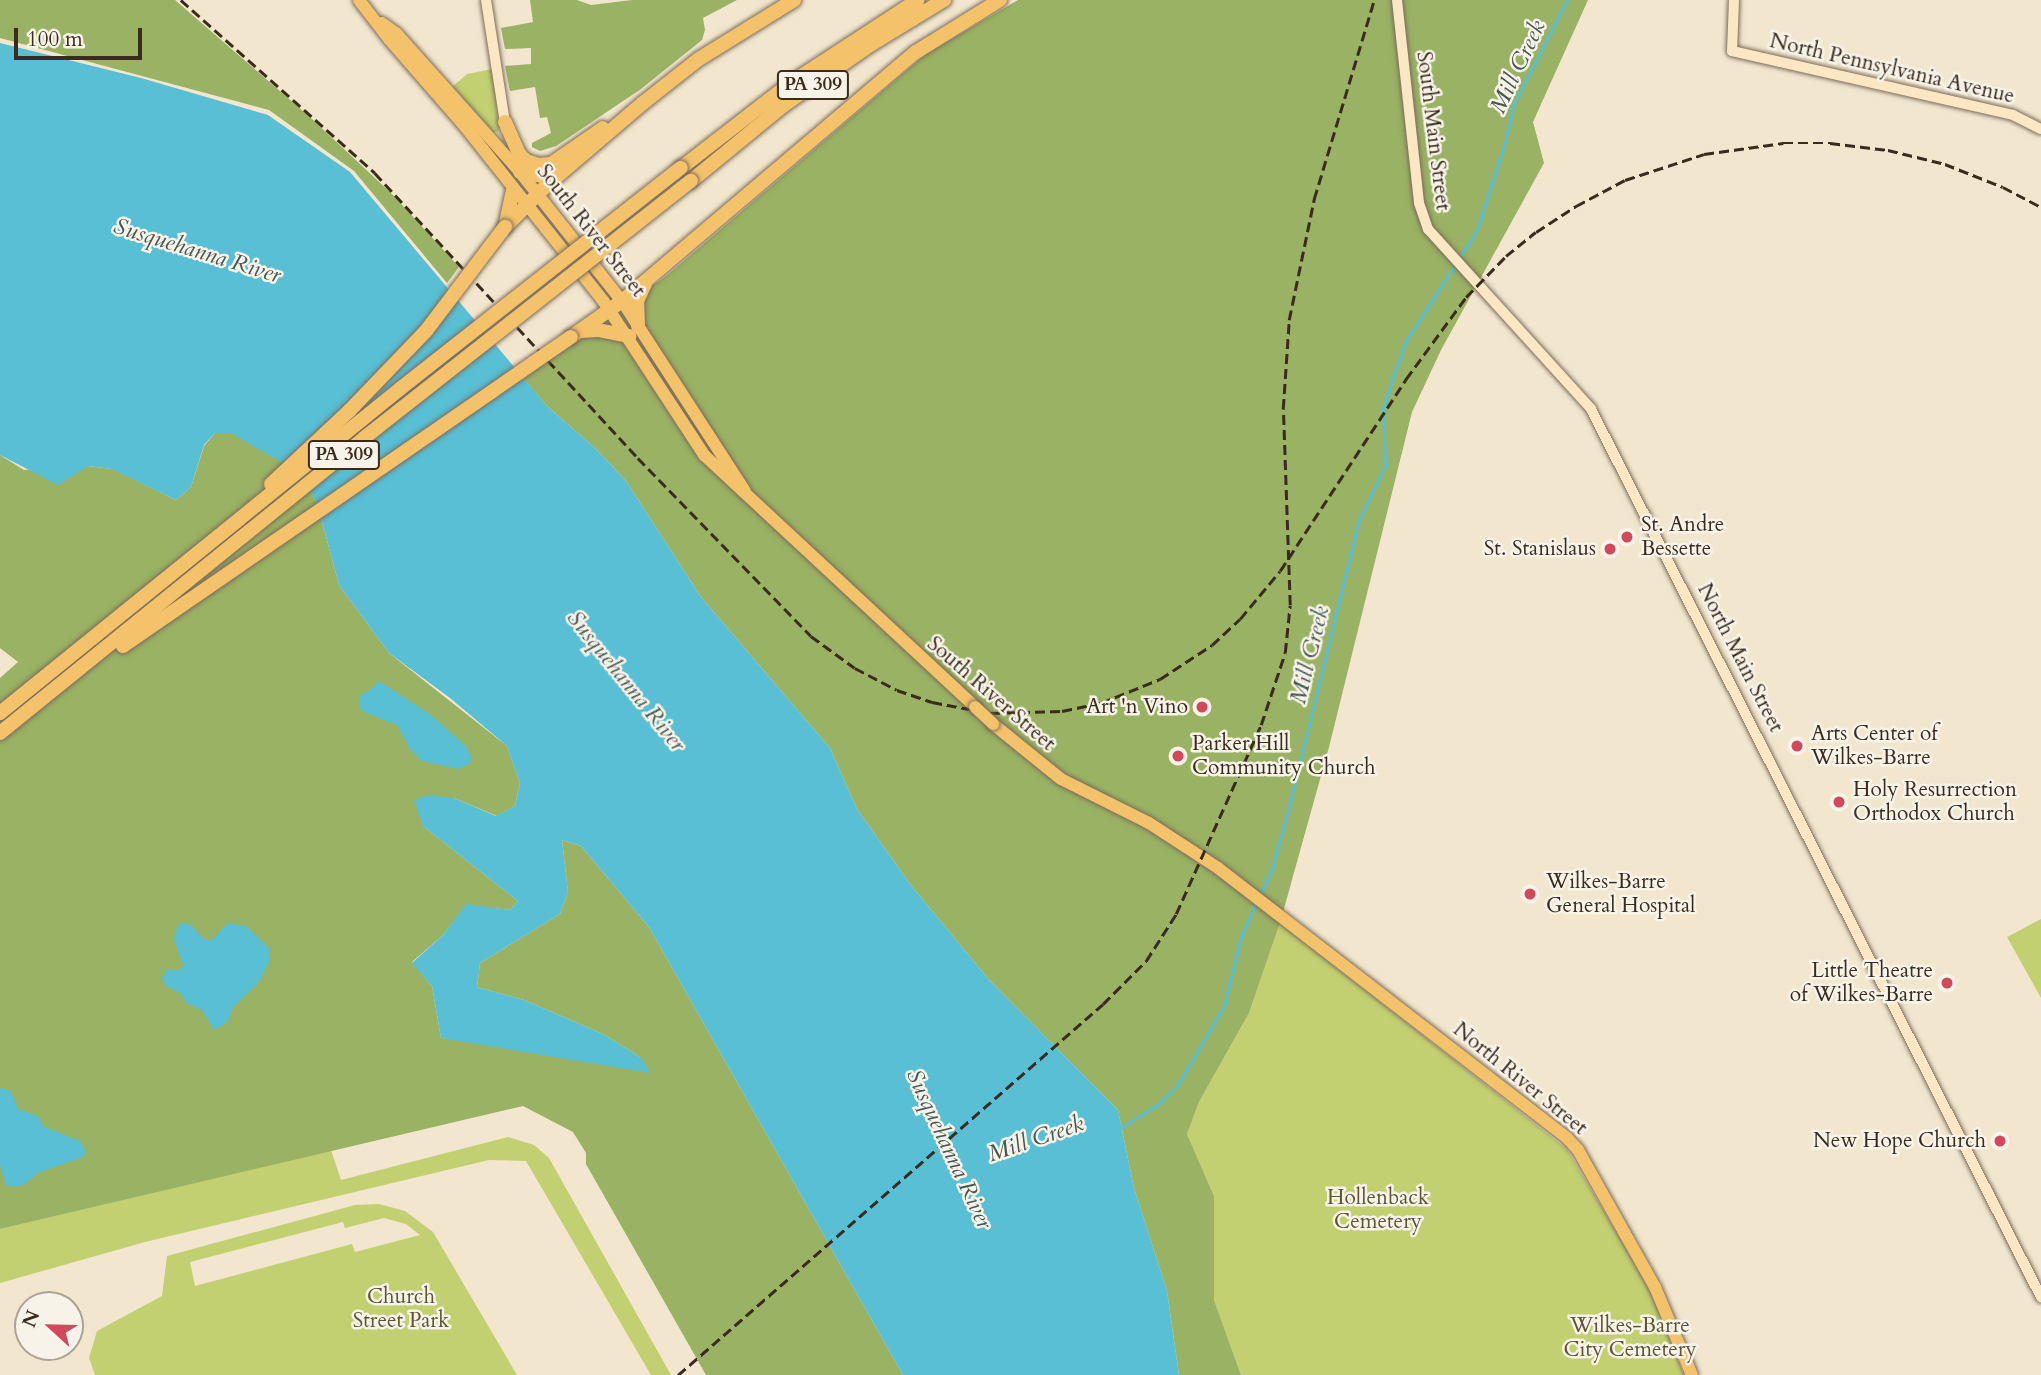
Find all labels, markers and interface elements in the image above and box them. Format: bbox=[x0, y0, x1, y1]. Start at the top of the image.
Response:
scale bar bbox=[18, 14, 145, 58]
water label: Mill Creek bbox=[1484, 16, 1552, 118]
text: 100 m bbox=[27, 25, 83, 54]
street label: North Pennsylvania Avenue bbox=[1767, 29, 2017, 109]
street label: South Main Street bbox=[1411, 50, 1455, 212]
road number: PA 309 bbox=[776, 69, 850, 100]
street label: South River Street bbox=[531, 160, 651, 302]
water label: Susquehanna River bbox=[110, 212, 284, 290]
road number: PA 309 bbox=[307, 440, 381, 470]
place label: St. Andre Bessette bbox=[1641, 512, 1724, 562]
marker: St. Andre Bessette bbox=[1619, 529, 1635, 545]
place label: St. Stanislaus bbox=[1484, 536, 1596, 562]
marker: St. Stanislaus bbox=[1602, 541, 1618, 557]
street label: North Main Street bbox=[1692, 579, 1788, 737]
water label: Mill Creek bbox=[1285, 603, 1335, 707]
water label: Susquehanna River bbox=[561, 605, 691, 757]
street label: South River Street bbox=[922, 631, 1060, 757]
place label: Art 'n Vino bbox=[1086, 694, 1188, 720]
marker: Art 'n Vino bbox=[1194, 699, 1210, 715]
place label: Arts Center of Wilkes-Barre bbox=[1811, 721, 1938, 771]
place label: Parker Hill Community Church bbox=[1192, 731, 1376, 781]
marker: Arts Center of Wilkes-Barre bbox=[1789, 738, 1805, 754]
marker: Parker Hill Community Church bbox=[1170, 748, 1186, 764]
place label: Holy Resurrection Orthodox Church bbox=[1853, 777, 2017, 827]
marker: Holy Resurrection Orthodox Church bbox=[1831, 794, 1847, 810]
place label: Wilkes-Barre General Hospital bbox=[1546, 869, 1695, 919]
marker: Wilkes-Barre General Hospital bbox=[1520, 884, 1540, 904]
place label: Little Theatre of Wilkes-Barre bbox=[1790, 958, 1933, 1008]
marker: Little Theatre of Wilkes-Barre bbox=[1939, 975, 1955, 991]
street label: North River Street bbox=[1448, 1017, 1592, 1141]
water label: Susquehanna River bbox=[900, 1065, 998, 1233]
water label: Mill Creek bbox=[984, 1110, 1088, 1168]
place label: New Hope Church bbox=[1813, 1128, 1986, 1154]
marker: New Hope Church bbox=[1992, 1133, 2008, 1149]
park label: Hollenback Cemetery bbox=[1327, 1185, 1429, 1235]
park label: Church Street Park bbox=[353, 1284, 449, 1334]
north arrow bbox=[14, 1291, 84, 1361]
text: N bbox=[16, 1306, 47, 1331]
park label: Wilkes-Barre City Cemetery bbox=[1563, 1313, 1697, 1363]

